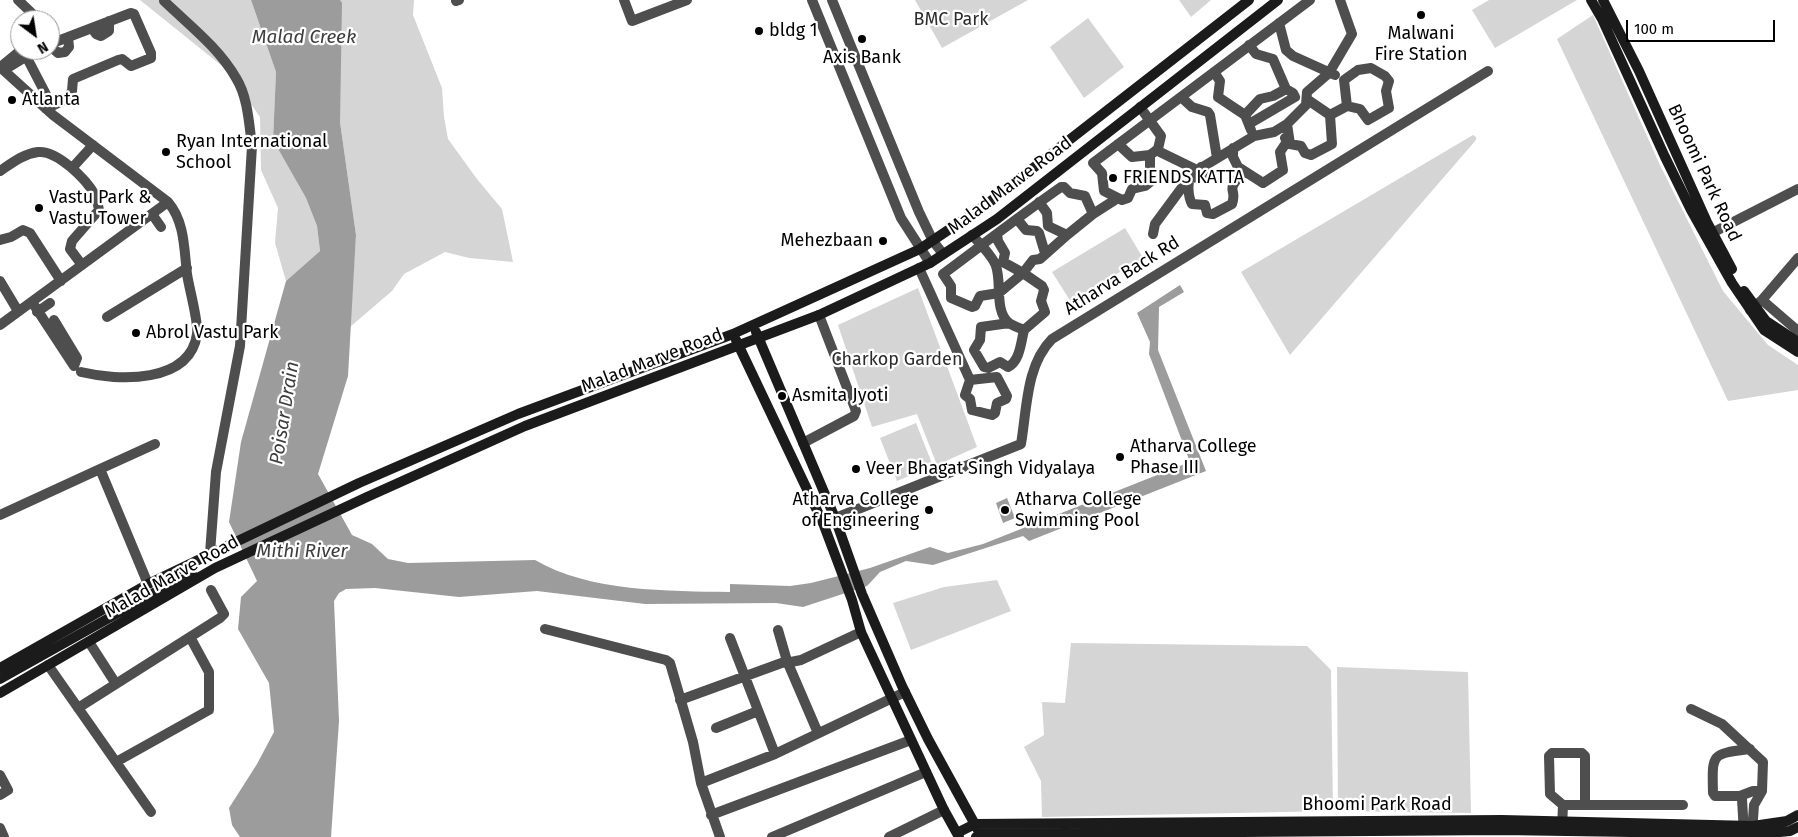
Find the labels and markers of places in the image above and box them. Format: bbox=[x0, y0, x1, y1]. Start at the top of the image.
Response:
marker: Malwani Fire Station bbox=[1415, 9, 1427, 21]
place label: bldg 1 bbox=[769, 20, 818, 42]
place label: Malwani Fire Station bbox=[1375, 23, 1467, 66]
marker: bldg 1 bbox=[753, 25, 765, 37]
marker: Axis Bank bbox=[856, 33, 868, 45]
place label: Axis Bank bbox=[823, 47, 901, 69]
place label: Atlanta bbox=[22, 89, 80, 111]
marker: Atlanta bbox=[6, 94, 18, 106]
place label: Ryan International School bbox=[176, 131, 327, 173]
marker: Ryan International School bbox=[160, 146, 172, 158]
place label: FRIENDS KATTA bbox=[1123, 167, 1244, 189]
marker: FRIENDS KATTA bbox=[1107, 172, 1119, 184]
place label: Vastu Park & Vastu Tower bbox=[49, 187, 151, 230]
marker: Vastu Park & Vastu Tower bbox=[33, 202, 45, 214]
place label: Mehezbaan bbox=[781, 230, 873, 252]
marker: Mehezbaan bbox=[877, 235, 889, 247]
place label: Abrol Vastu Park bbox=[146, 322, 278, 344]
marker: Abrol Vastu Park bbox=[130, 327, 142, 339]
place label: Asmita Jyoti bbox=[792, 385, 889, 407]
marker: Asmita Jyoti bbox=[776, 390, 788, 402]
place label: Atharva College Phase III bbox=[1130, 436, 1257, 478]
marker: Atharva College Phase III bbox=[1114, 451, 1126, 463]
place label: Veer Bhagat Singh Vidyalaya bbox=[866, 458, 1095, 480]
marker: Veer Bhagat Singh Vidyalaya bbox=[850, 463, 862, 475]
place label: Atharva College of Engineering bbox=[792, 489, 919, 532]
place label: Atharva College Swimming Pool bbox=[1015, 489, 1142, 532]
marker: Atharva College of Engineering bbox=[923, 504, 935, 516]
marker: Atharva College Swimming Pool bbox=[999, 504, 1011, 516]

